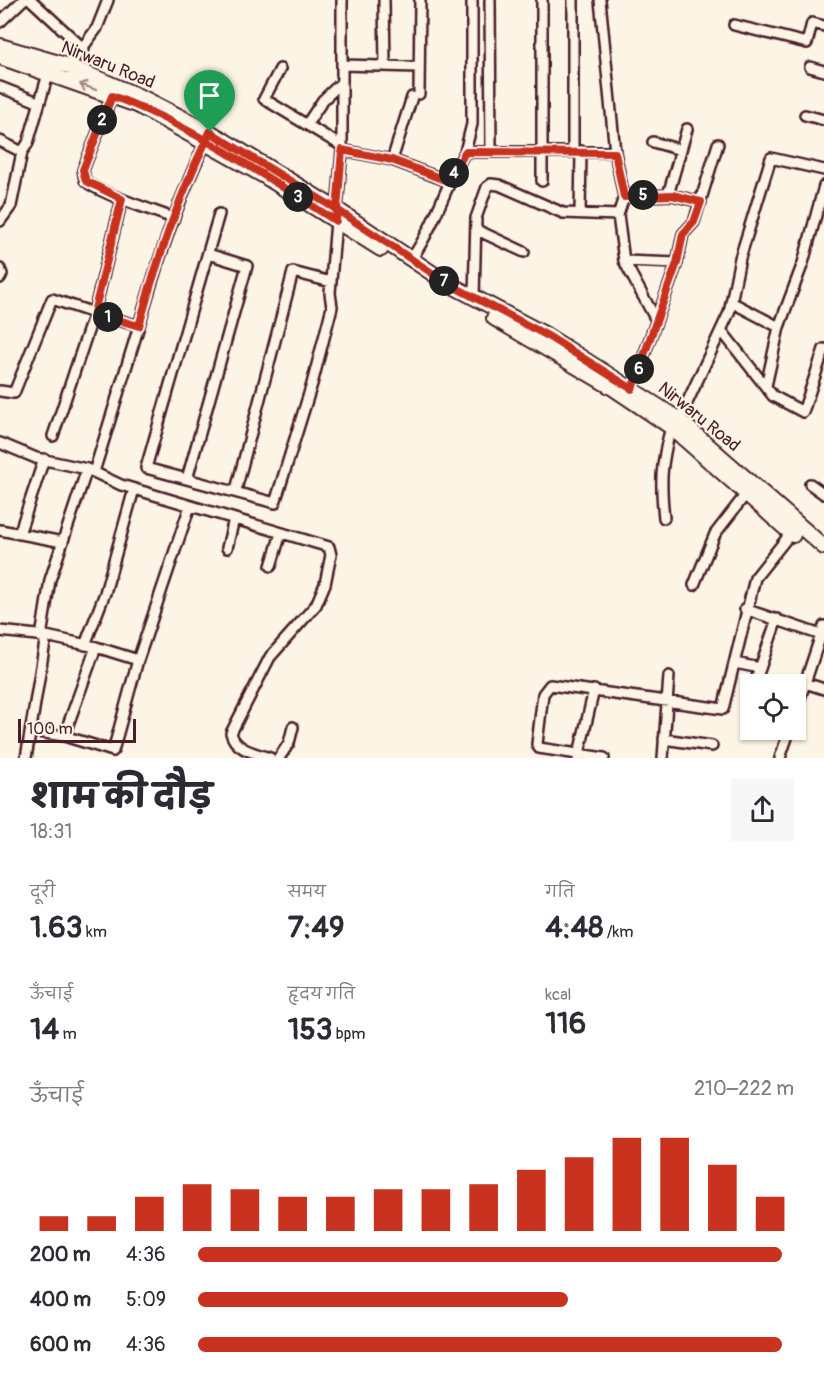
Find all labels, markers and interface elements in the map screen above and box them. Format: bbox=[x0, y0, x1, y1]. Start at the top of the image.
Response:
street label: Nirwaru Road bbox=[58, 36, 158, 94]
pin bbox=[184, 70, 235, 132]
icon: arrive bbox=[193, 79, 226, 112]
one-way arrow bbox=[79, 81, 97, 92]
pin: 2 bbox=[87, 105, 117, 135]
text: 2 bbox=[98, 110, 106, 130]
pin: 4 bbox=[439, 158, 469, 188]
text: 4 bbox=[449, 163, 459, 183]
pin: 5 bbox=[628, 180, 658, 210]
pin: 3 bbox=[283, 182, 313, 212]
text: 5 bbox=[639, 185, 647, 205]
text: 3 bbox=[294, 187, 302, 207]
pin: 7 bbox=[429, 266, 459, 296]
text: 7 bbox=[440, 271, 448, 291]
pin: 1 bbox=[93, 302, 123, 332]
text: 1 bbox=[105, 307, 111, 327]
pin: 6 bbox=[624, 354, 654, 384]
text: 6 bbox=[634, 359, 644, 379]
street label: Nirwaru Road bbox=[653, 377, 745, 457]
map controls bbox=[740, 674, 806, 740]
button: locate bbox=[740, 674, 806, 740]
scale bar bbox=[18, 716, 136, 744]
text: 100 m bbox=[27, 719, 73, 739]
text: शाम की दौड़ bbox=[30, 776, 212, 817]
button: share bbox=[731, 778, 794, 841]
text: 18:31 bbox=[30, 819, 72, 844]
text: दूरी bbox=[30, 882, 55, 902]
text: समय bbox=[288, 882, 326, 902]
text: गति bbox=[545, 882, 574, 902]
text: 1.63 bbox=[30, 909, 83, 946]
text: 7:49 bbox=[288, 909, 344, 946]
text: 4:48 bbox=[545, 909, 603, 946]
text: km bbox=[83, 922, 107, 942]
text: /km bbox=[603, 922, 633, 942]
text: ऊँचाई bbox=[30, 984, 73, 1004]
text: हृदय गति bbox=[288, 984, 355, 1004]
text: kcal bbox=[545, 985, 571, 1005]
text: 116 bbox=[545, 1005, 586, 1042]
text: 14 bbox=[30, 1011, 59, 1048]
text: 153 bbox=[288, 1011, 332, 1048]
text: m bbox=[59, 1024, 77, 1044]
text: bpm bbox=[332, 1024, 365, 1044]
text: 210–222 m bbox=[694, 1076, 794, 1101]
text: ऊँचाई bbox=[30, 1083, 84, 1108]
text: 200 m bbox=[30, 1242, 91, 1267]
text: 4:36 bbox=[126, 1242, 166, 1267]
text: 400 m bbox=[30, 1287, 91, 1312]
text: 5:09 bbox=[126, 1287, 166, 1312]
text: 600 m bbox=[30, 1332, 91, 1357]
text: 4:36 bbox=[126, 1332, 166, 1357]

